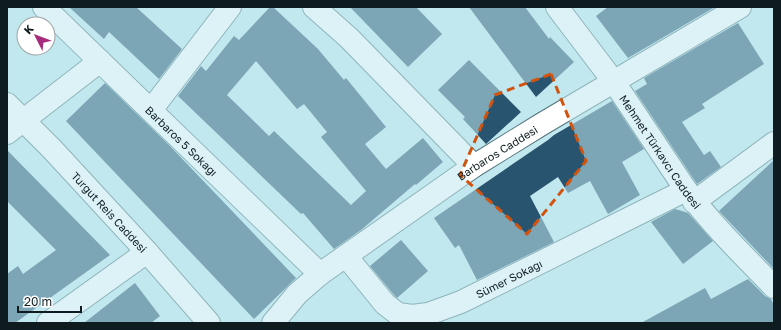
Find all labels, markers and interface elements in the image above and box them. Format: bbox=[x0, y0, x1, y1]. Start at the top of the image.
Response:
north arrow bbox=[16, 16, 56, 56]
text: K bbox=[21, 22, 36, 36]
street label: Mehmet Türkavcı Caddesi bbox=[618, 92, 704, 211]
street label: Barbaros 5 Sokağı bbox=[143, 103, 221, 178]
street label: Barbaros Caddesi bbox=[454, 122, 540, 183]
street label: Turgut Reis Caddesi bbox=[70, 169, 150, 255]
street label: Sümer Sokağı bbox=[473, 256, 544, 300]
scale bar bbox=[18, 288, 81, 314]
text: 20 m bbox=[24, 294, 52, 309]

